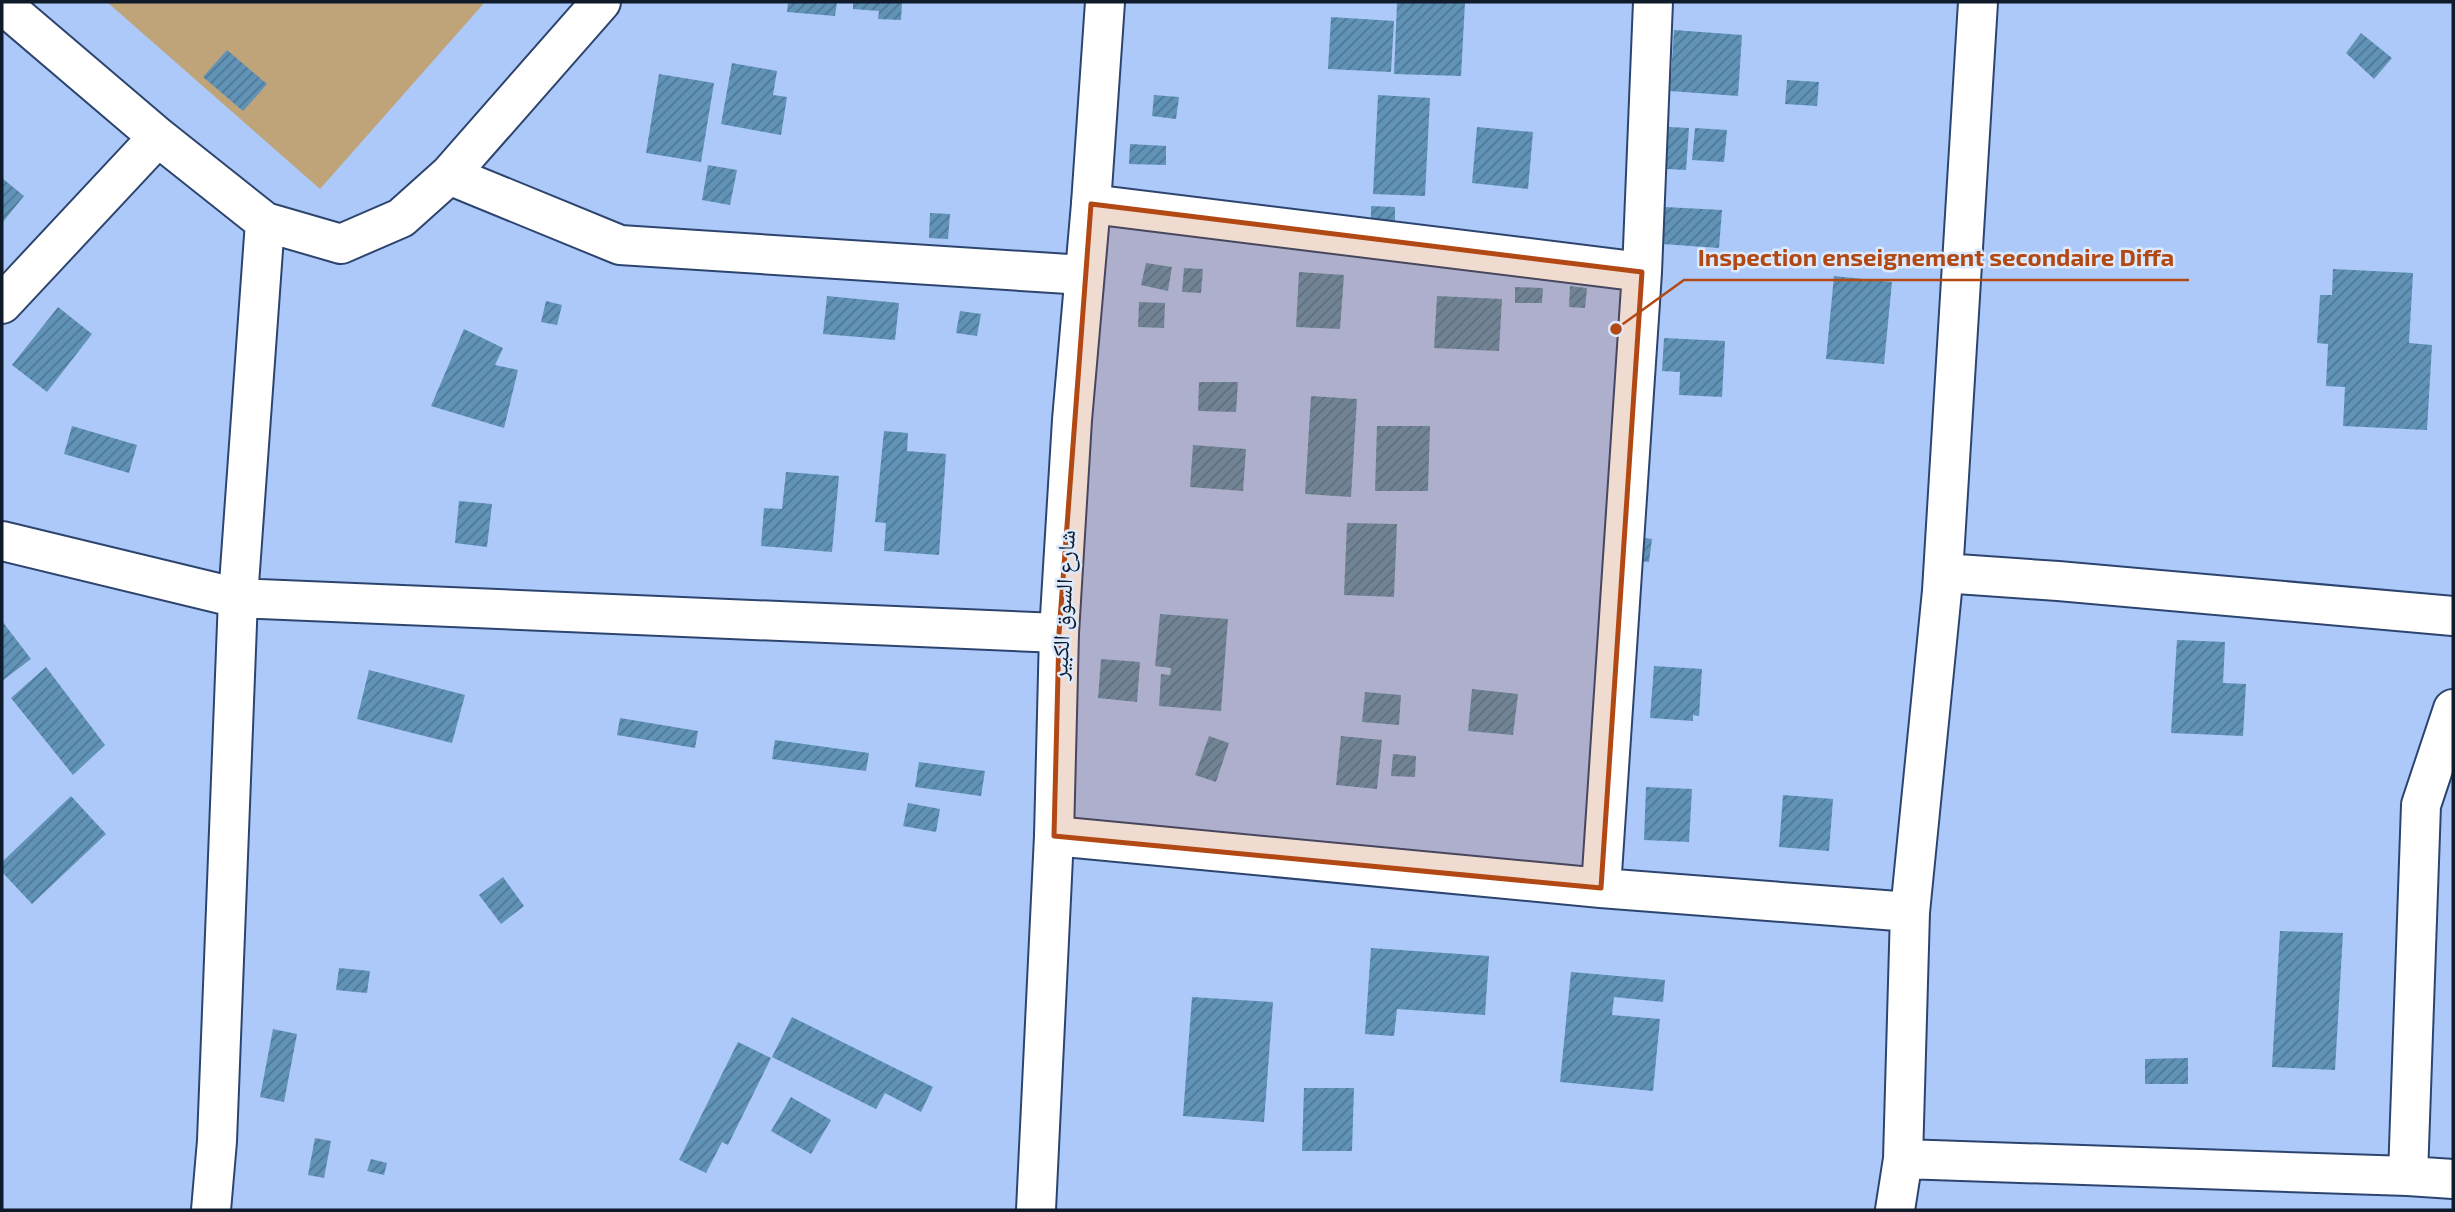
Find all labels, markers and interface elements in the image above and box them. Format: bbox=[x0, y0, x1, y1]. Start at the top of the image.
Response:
callout: Inspection enseignement secondaire Diffa bbox=[1684, 235, 2189, 280]
text: Inspection enseignement secondaire Diffa bbox=[1698, 242, 2174, 271]
street label: شارع السوق الكبير bbox=[1044, 529, 1082, 682]

